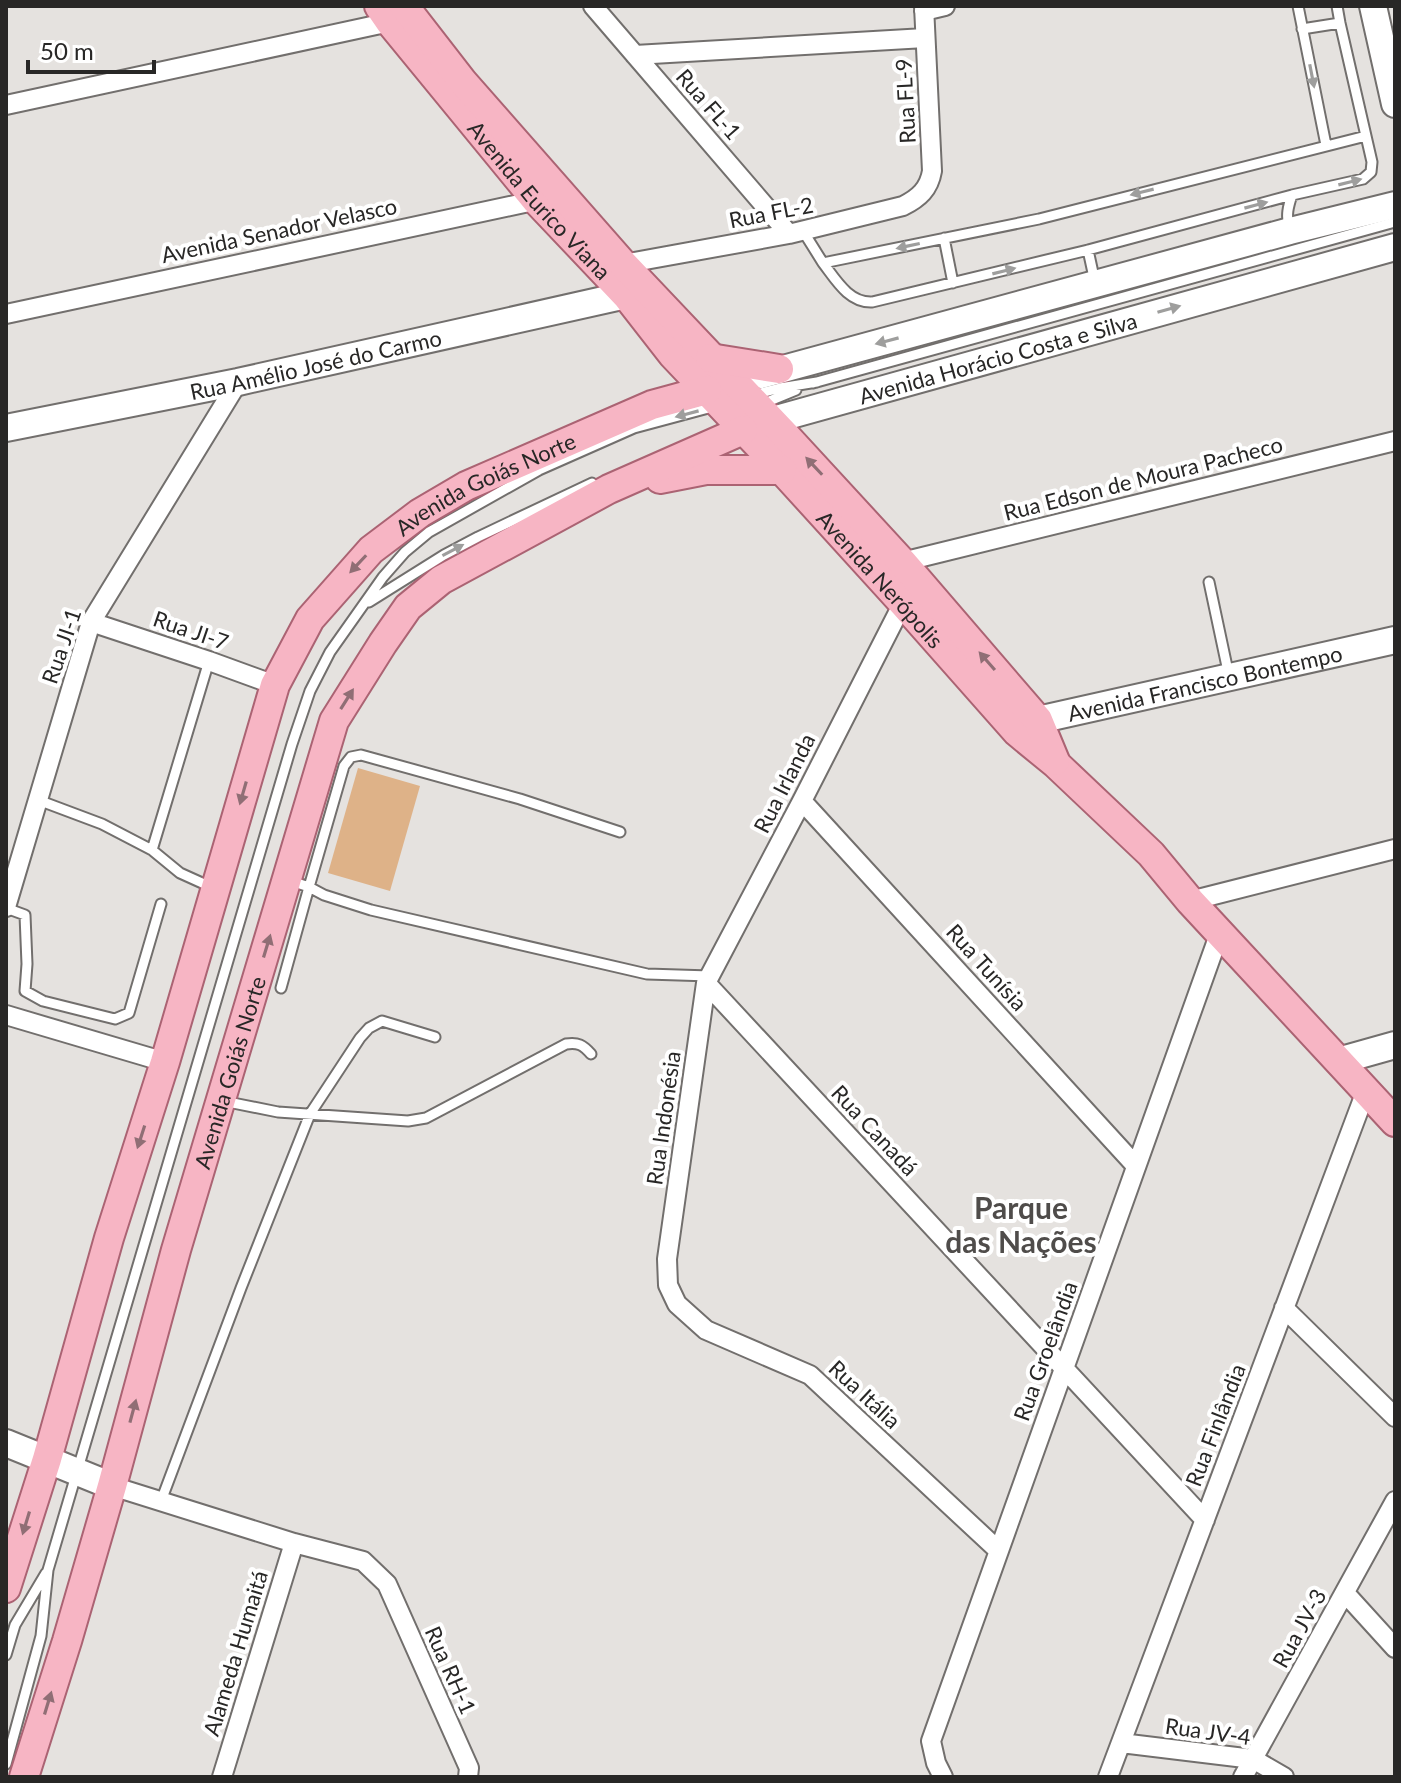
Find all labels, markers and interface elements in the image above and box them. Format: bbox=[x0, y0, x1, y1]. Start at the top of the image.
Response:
scale bar bbox=[28, 24, 154, 74]
text: 50 m bbox=[40, 36, 94, 65]
street label: Rua FL-9 bbox=[889, 58, 921, 144]
street label: Rua FL-1 bbox=[671, 63, 747, 145]
one-way arrow bbox=[1306, 63, 1319, 88]
street label: Avenida Eurico Viana bbox=[463, 115, 617, 285]
one-way arrow bbox=[1338, 175, 1363, 187]
one-way arrow bbox=[1129, 187, 1154, 199]
street label: Rua FL-2 bbox=[727, 191, 815, 233]
street label: Avenida Senador Velasco bbox=[159, 192, 399, 268]
one-way arrow bbox=[1244, 198, 1268, 211]
one-way arrow bbox=[895, 240, 920, 252]
one-way arrow bbox=[992, 264, 1017, 276]
one-way arrow bbox=[1157, 303, 1182, 315]
street label: Avenida Horácio Costa e Silva bbox=[856, 306, 1140, 409]
street label: Rua Amélio José do Carmo bbox=[187, 323, 444, 405]
one-way arrow bbox=[874, 335, 899, 347]
one-way arrow bbox=[674, 408, 698, 421]
street label: Avenida Goiás Norte bbox=[389, 427, 579, 541]
street label: Rua Edson de Moura Pacheco bbox=[1001, 430, 1285, 526]
one-way arrow bbox=[806, 457, 824, 476]
street label: Avenida Nerópolis bbox=[812, 504, 950, 653]
one-way arrow bbox=[442, 543, 464, 557]
one-way arrow bbox=[349, 554, 367, 573]
street label: Rua JI-1 bbox=[36, 605, 86, 687]
street label: Rua JI-7 bbox=[150, 605, 232, 655]
street label: Avenida Francisco Bontempo bbox=[1065, 639, 1345, 726]
one-way arrow bbox=[979, 651, 996, 671]
one-way arrow bbox=[340, 688, 354, 710]
street label: Rua Irlanda bbox=[747, 729, 821, 837]
one-way arrow bbox=[236, 781, 249, 805]
street label: Rua Tunísia bbox=[941, 918, 1033, 1016]
one-way arrow bbox=[261, 933, 274, 957]
street label: Avenida Goiás Norte bbox=[188, 973, 271, 1172]
street label: Rua Indonésia bbox=[640, 1049, 686, 1187]
street label: Rua Canadá bbox=[826, 1079, 924, 1181]
one-way arrow bbox=[135, 1125, 147, 1149]
district label: Parque das Nações bbox=[945, 1189, 1097, 1259]
street label: Rua Groelândia bbox=[1007, 1277, 1083, 1425]
street label: Rua Itália bbox=[824, 1354, 906, 1434]
street label: Rua Finlândia bbox=[1179, 1360, 1251, 1490]
one-way arrow bbox=[127, 1398, 139, 1423]
one-way arrow bbox=[19, 1512, 32, 1536]
street label: Alameda Humaitá bbox=[197, 1567, 273, 1739]
street label: Rua JV-3 bbox=[1266, 1584, 1332, 1672]
street label: Rua RH-1 bbox=[420, 1622, 482, 1718]
one-way arrow bbox=[42, 1691, 55, 1715]
street label: Rua JV-4 bbox=[1164, 1712, 1253, 1750]

